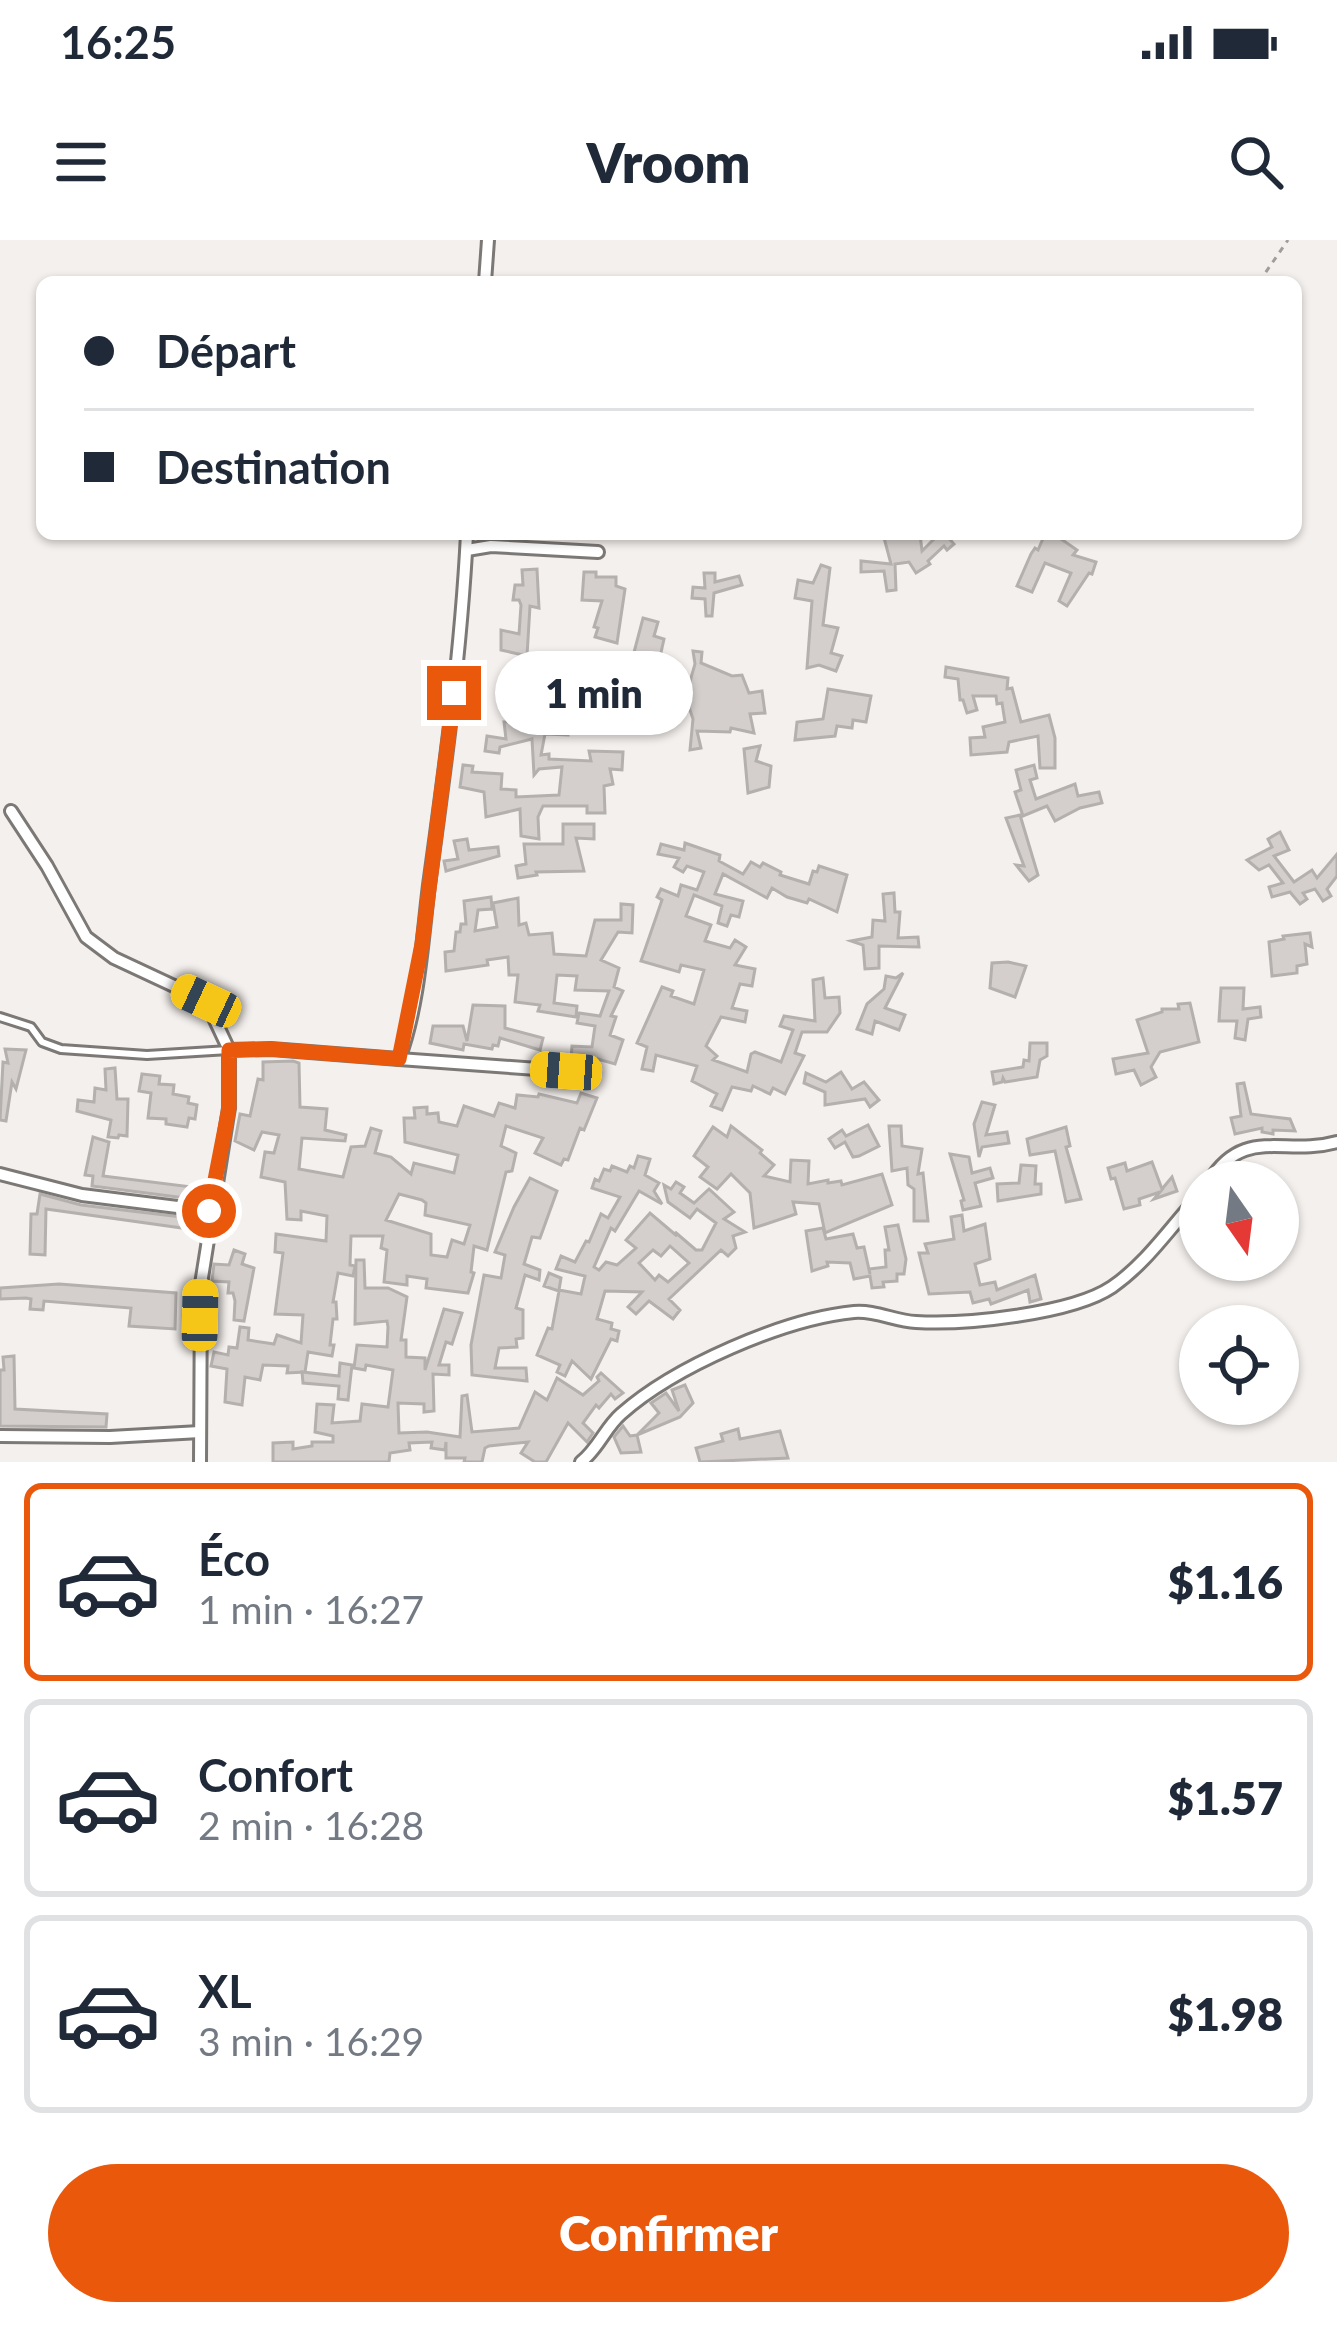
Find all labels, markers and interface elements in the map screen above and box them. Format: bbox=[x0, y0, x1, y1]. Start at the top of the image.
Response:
text: 16:25 bbox=[60, 15, 176, 69]
icon: menu bbox=[48, 129, 114, 195]
icon: search bbox=[1223, 129, 1289, 195]
text: Vroom bbox=[586, 130, 751, 195]
text: Départ bbox=[156, 324, 296, 378]
text: Destination bbox=[156, 440, 391, 494]
callout: 1 min bbox=[496, 651, 694, 735]
route end bbox=[427, 666, 481, 720]
text: 1 min bbox=[545, 670, 643, 716]
car bbox=[166, 969, 246, 1033]
car bbox=[529, 1051, 603, 1091]
north arrow bbox=[1179, 1161, 1299, 1281]
map controls bbox=[1179, 1161, 1299, 1425]
route start bbox=[182, 1184, 236, 1238]
car bbox=[181, 1279, 219, 1351]
button: locate bbox=[1179, 1305, 1299, 1425]
icon: car bbox=[54, 1528, 162, 1636]
text: Éco bbox=[198, 1532, 270, 1586]
text: $1.16 bbox=[1168, 1555, 1283, 1609]
text: 1 min · 16:27 bbox=[198, 1586, 424, 1632]
icon: car bbox=[54, 1744, 162, 1852]
text: Confort bbox=[198, 1748, 353, 1802]
text: $1.57 bbox=[1168, 1771, 1283, 1825]
text: 2 min · 16:28 bbox=[198, 1802, 424, 1848]
icon: car bbox=[54, 1960, 162, 2068]
text: XL bbox=[198, 1964, 252, 2018]
text: $1.98 bbox=[1168, 1987, 1283, 2041]
text: 3 min · 16:29 bbox=[198, 2018, 424, 2064]
button: Confirmer bbox=[48, 2164, 1289, 2302]

